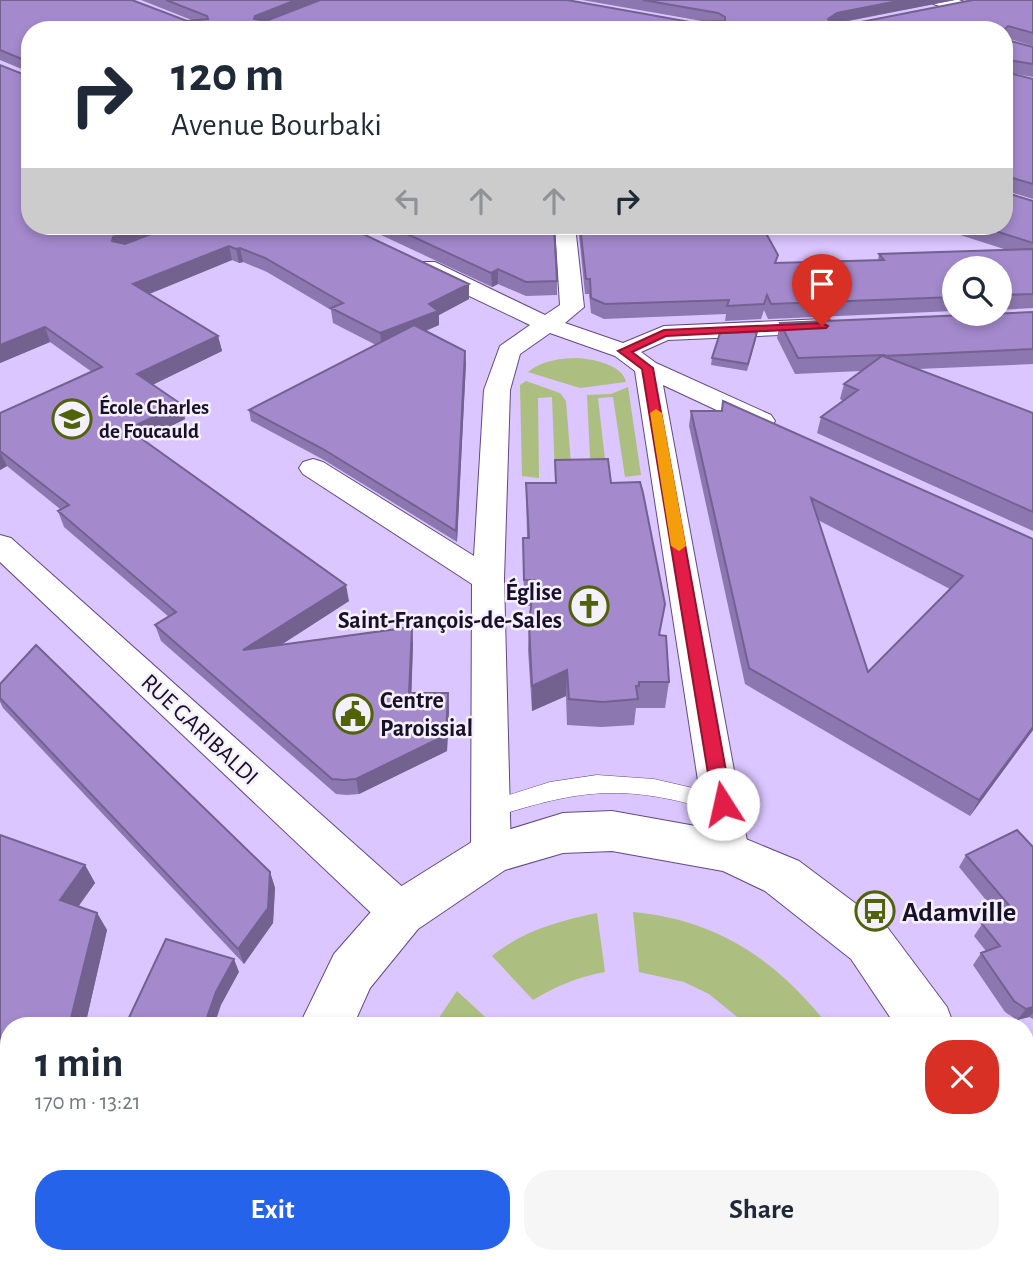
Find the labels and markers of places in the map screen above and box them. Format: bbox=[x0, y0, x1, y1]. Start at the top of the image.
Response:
pin bbox=[792, 254, 852, 326]
place label: École Charles de Foucauld bbox=[99, 394, 209, 442]
school or university icon: École Charles de Foucauld bbox=[51, 398, 93, 440]
place label: Église Saint-François-de-Sales bbox=[338, 577, 562, 633]
church icon: Église Saint-François-de-Sales bbox=[568, 585, 610, 627]
place label: Centre Paroissial bbox=[380, 689, 473, 741]
public building icon: Centre Paroissial bbox=[332, 693, 374, 735]
bus stop icon: Adamville bbox=[854, 890, 896, 932]
place label: Adamville bbox=[902, 899, 1016, 927]

